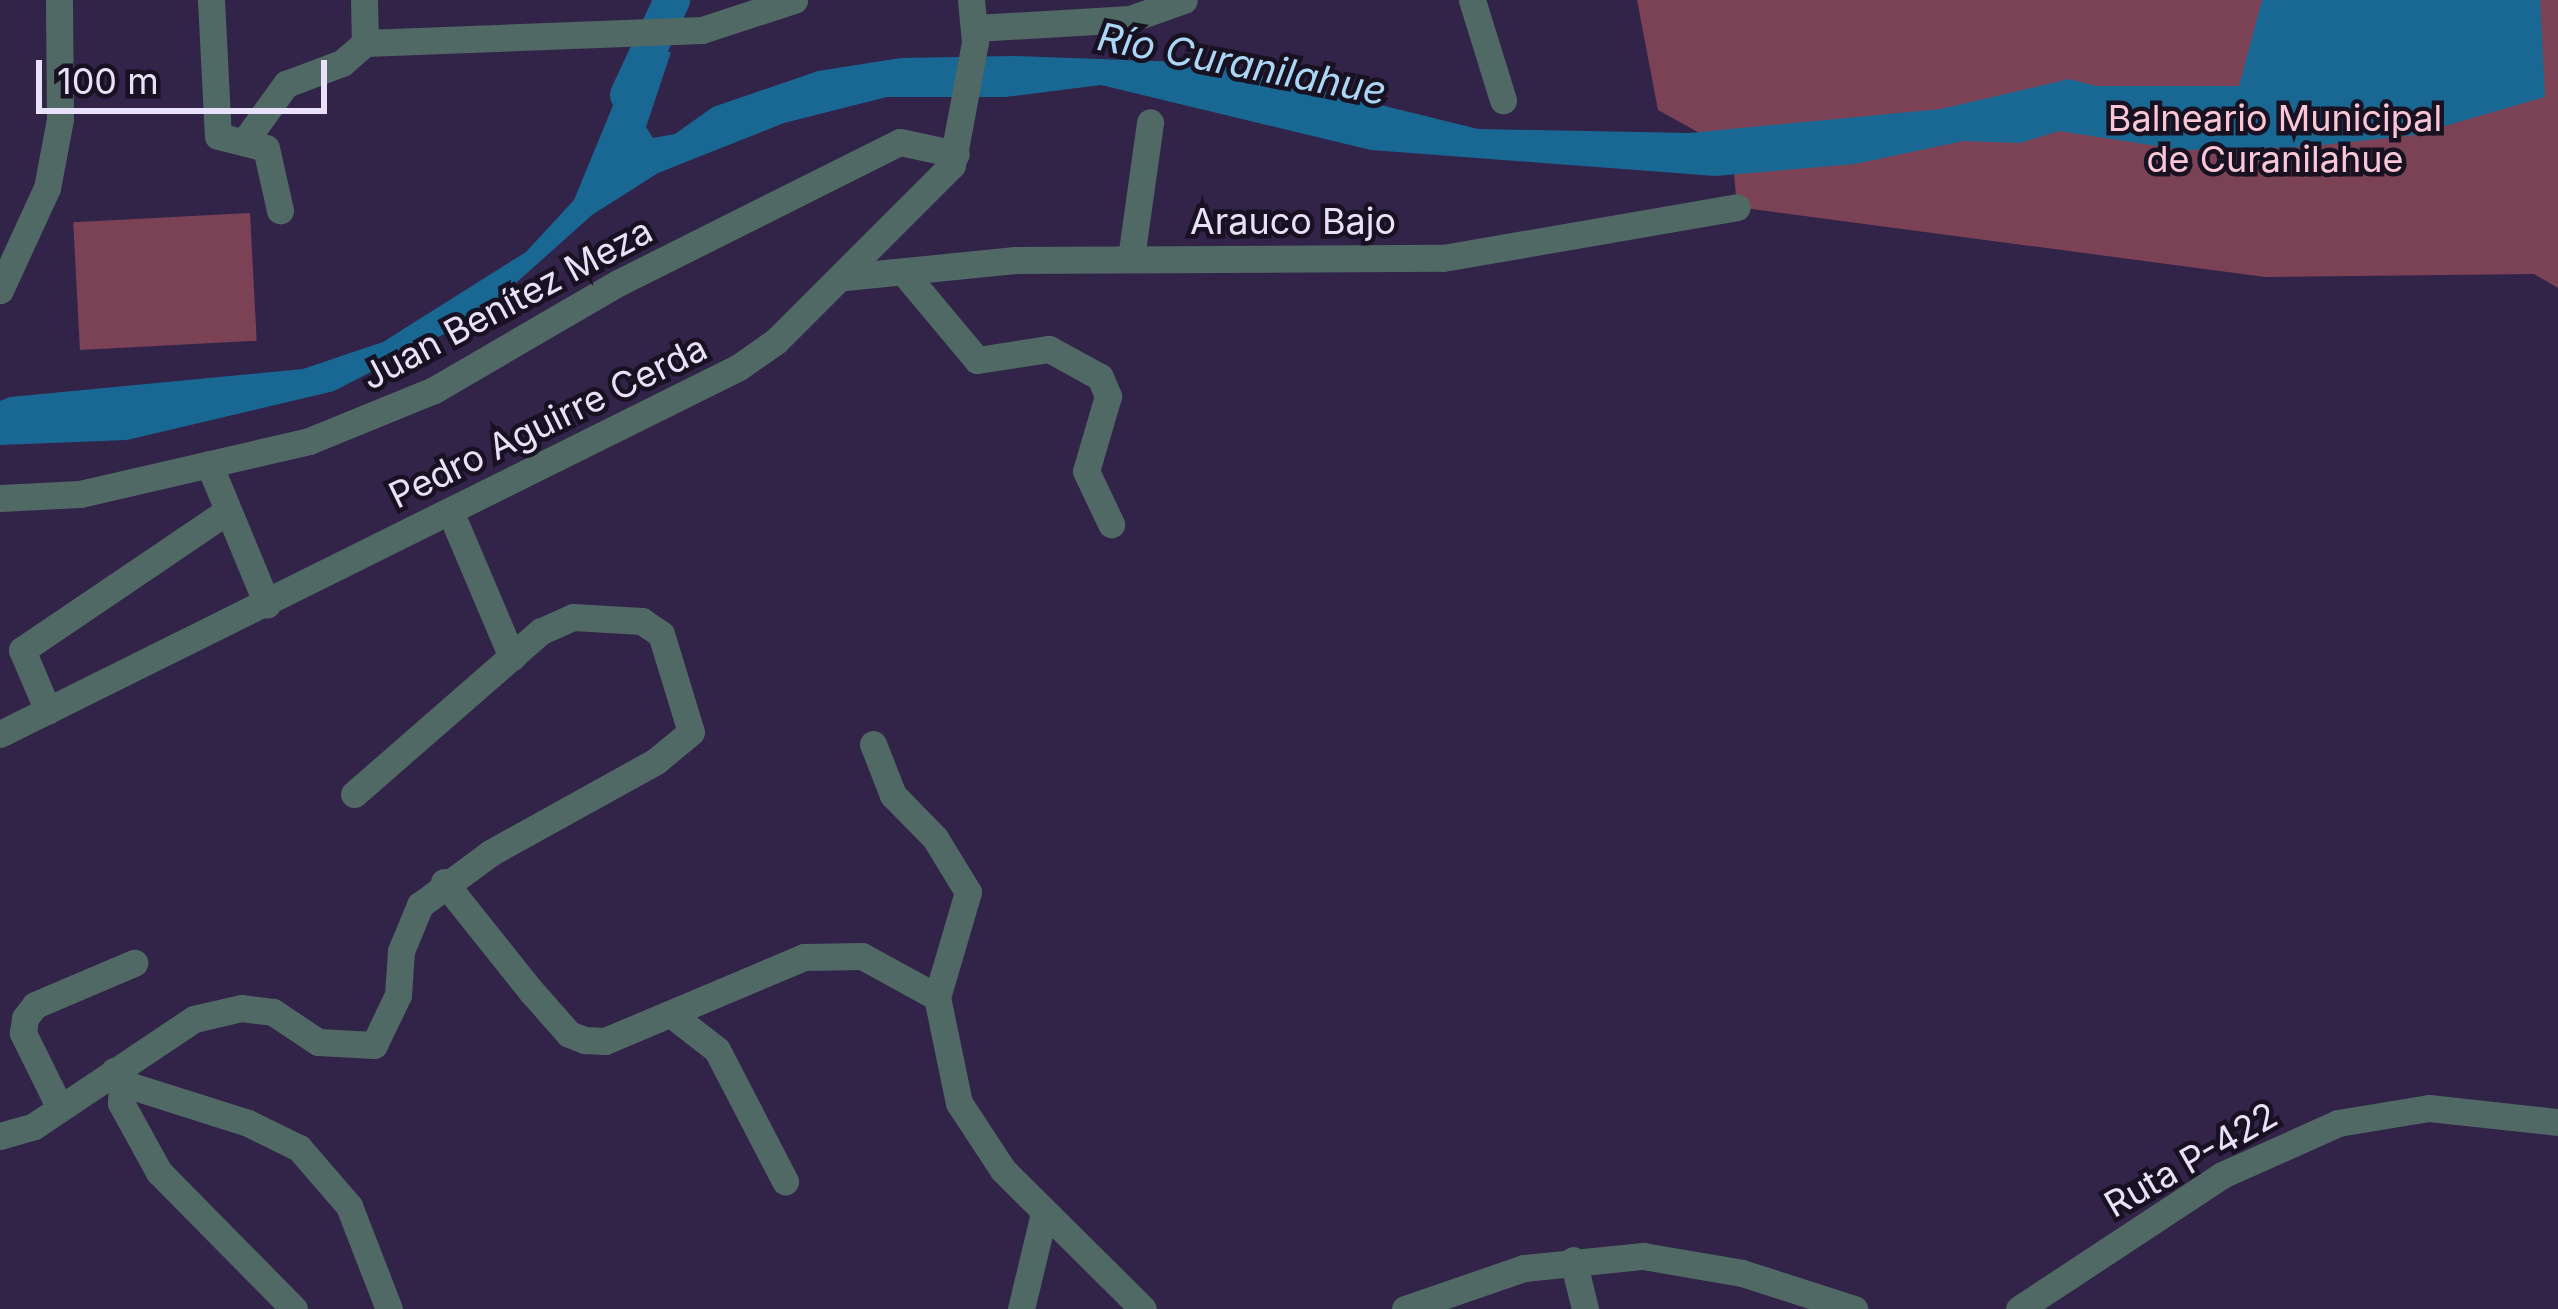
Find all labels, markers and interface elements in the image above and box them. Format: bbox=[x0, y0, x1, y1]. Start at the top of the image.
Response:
water label: Río Curanilahue bbox=[1094, 13, 1390, 115]
scale bar bbox=[42, 36, 333, 110]
text: 100 m bbox=[57, 59, 159, 103]
park label: Balneario Municipal de Curanilahue bbox=[2108, 96, 2442, 181]
street label: Arauco Bajo bbox=[1190, 200, 1396, 244]
street label: Juan Benítez Meza bbox=[354, 209, 660, 399]
street label: Pedro Aguirre Cerda bbox=[382, 326, 714, 518]
street label: Ruta P-422 bbox=[2097, 1093, 2285, 1227]

